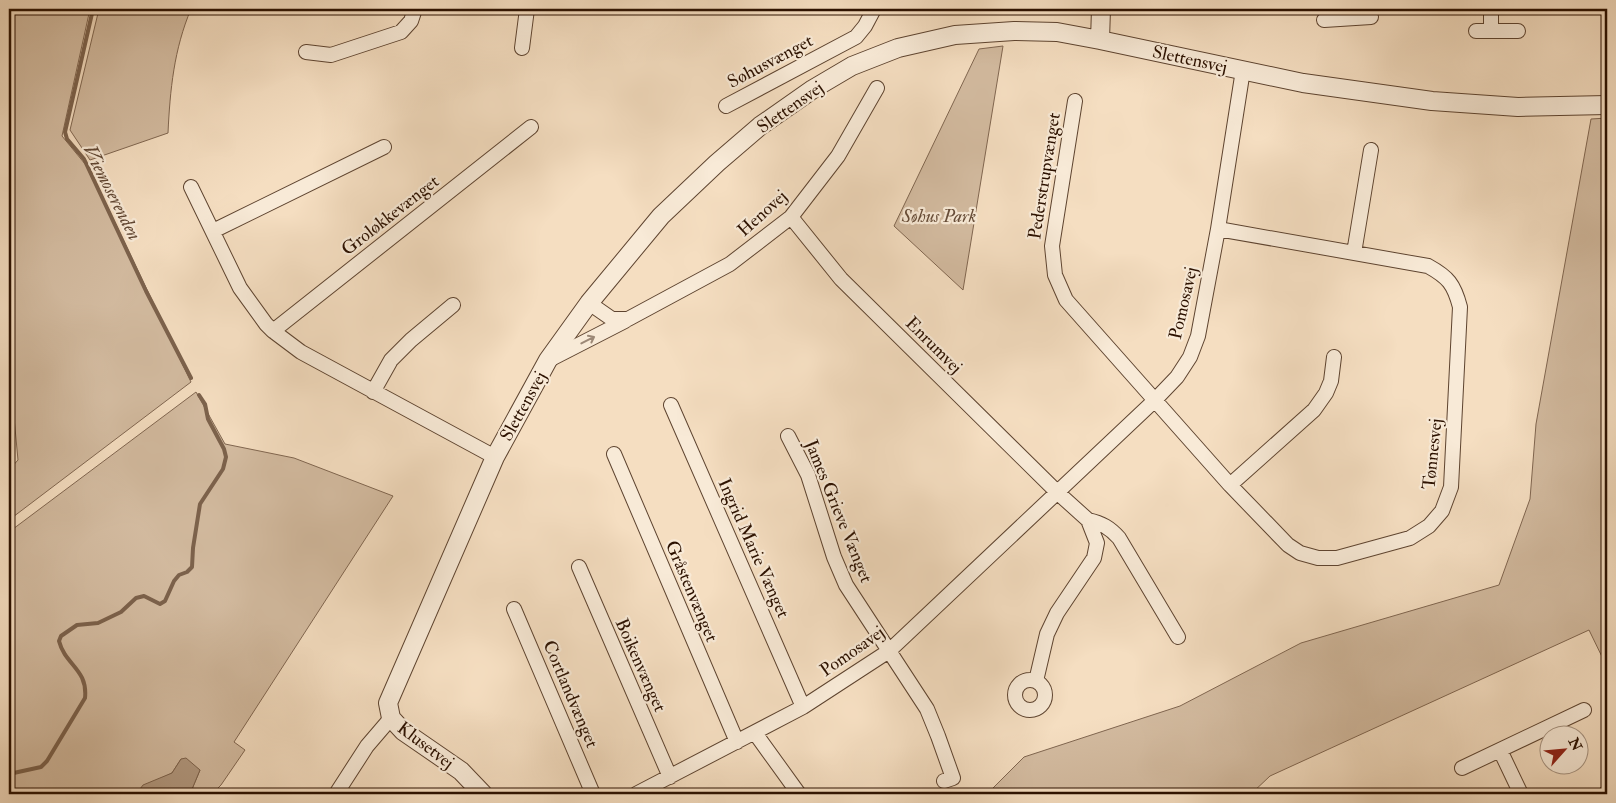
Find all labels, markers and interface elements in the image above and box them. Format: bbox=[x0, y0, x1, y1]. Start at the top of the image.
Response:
street label: Søhusvænget bbox=[724, 29, 817, 94]
street label: Slettensvej bbox=[1150, 40, 1229, 79]
street label: Slettensvej bbox=[753, 76, 828, 139]
street label: Pederstrupvænget bbox=[1023, 111, 1066, 241]
water label: Viemoserenden bbox=[78, 141, 146, 244]
street label: Groløkkevænget bbox=[337, 170, 444, 261]
street label: Henovej bbox=[733, 185, 792, 242]
park label: Søhus Park bbox=[901, 205, 976, 228]
street label: Pomosavej bbox=[1164, 265, 1203, 342]
street label: Enrumvej bbox=[900, 312, 967, 379]
one-way arrow bbox=[580, 335, 595, 344]
street label: Slettensvej bbox=[495, 367, 552, 445]
street label: Tønnesvej bbox=[1417, 417, 1448, 491]
street label: James Grieve Vænget bbox=[799, 435, 878, 586]
street label: Ingrid Marie Vænget bbox=[712, 475, 795, 622]
street label: Gråstenvænget bbox=[660, 537, 723, 645]
street label: Boikenvænget bbox=[610, 615, 671, 716]
street label: Pomosavej bbox=[815, 621, 889, 682]
street label: Cortlandvænget bbox=[538, 637, 604, 752]
street label: Klusetvej bbox=[393, 717, 459, 774]
north arrow bbox=[1538, 726, 1588, 776]
text: N bbox=[1564, 734, 1586, 754]

